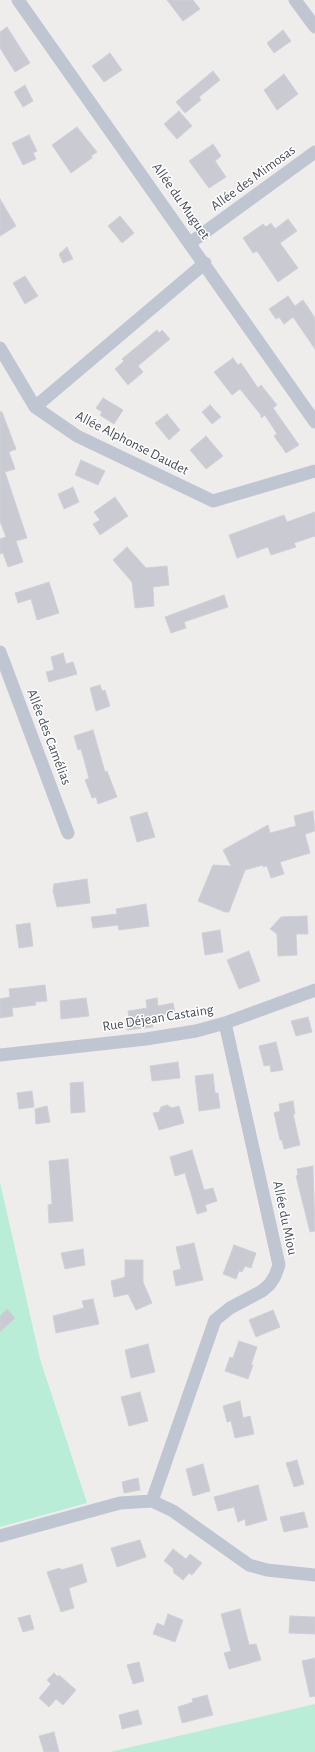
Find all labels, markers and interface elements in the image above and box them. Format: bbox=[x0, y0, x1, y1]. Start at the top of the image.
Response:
street label: Allée des Mimosas bbox=[207, 142, 299, 214]
street label: Allée du Muguet bbox=[148, 159, 214, 243]
street label: Allée Alphonse Daudet bbox=[73, 407, 191, 479]
street label: Allée des Camélias bbox=[23, 687, 75, 787]
street label: Rue Déjean Castaing bbox=[101, 1001, 215, 1035]
street label: Allée du Miou bbox=[269, 1179, 301, 1257]

